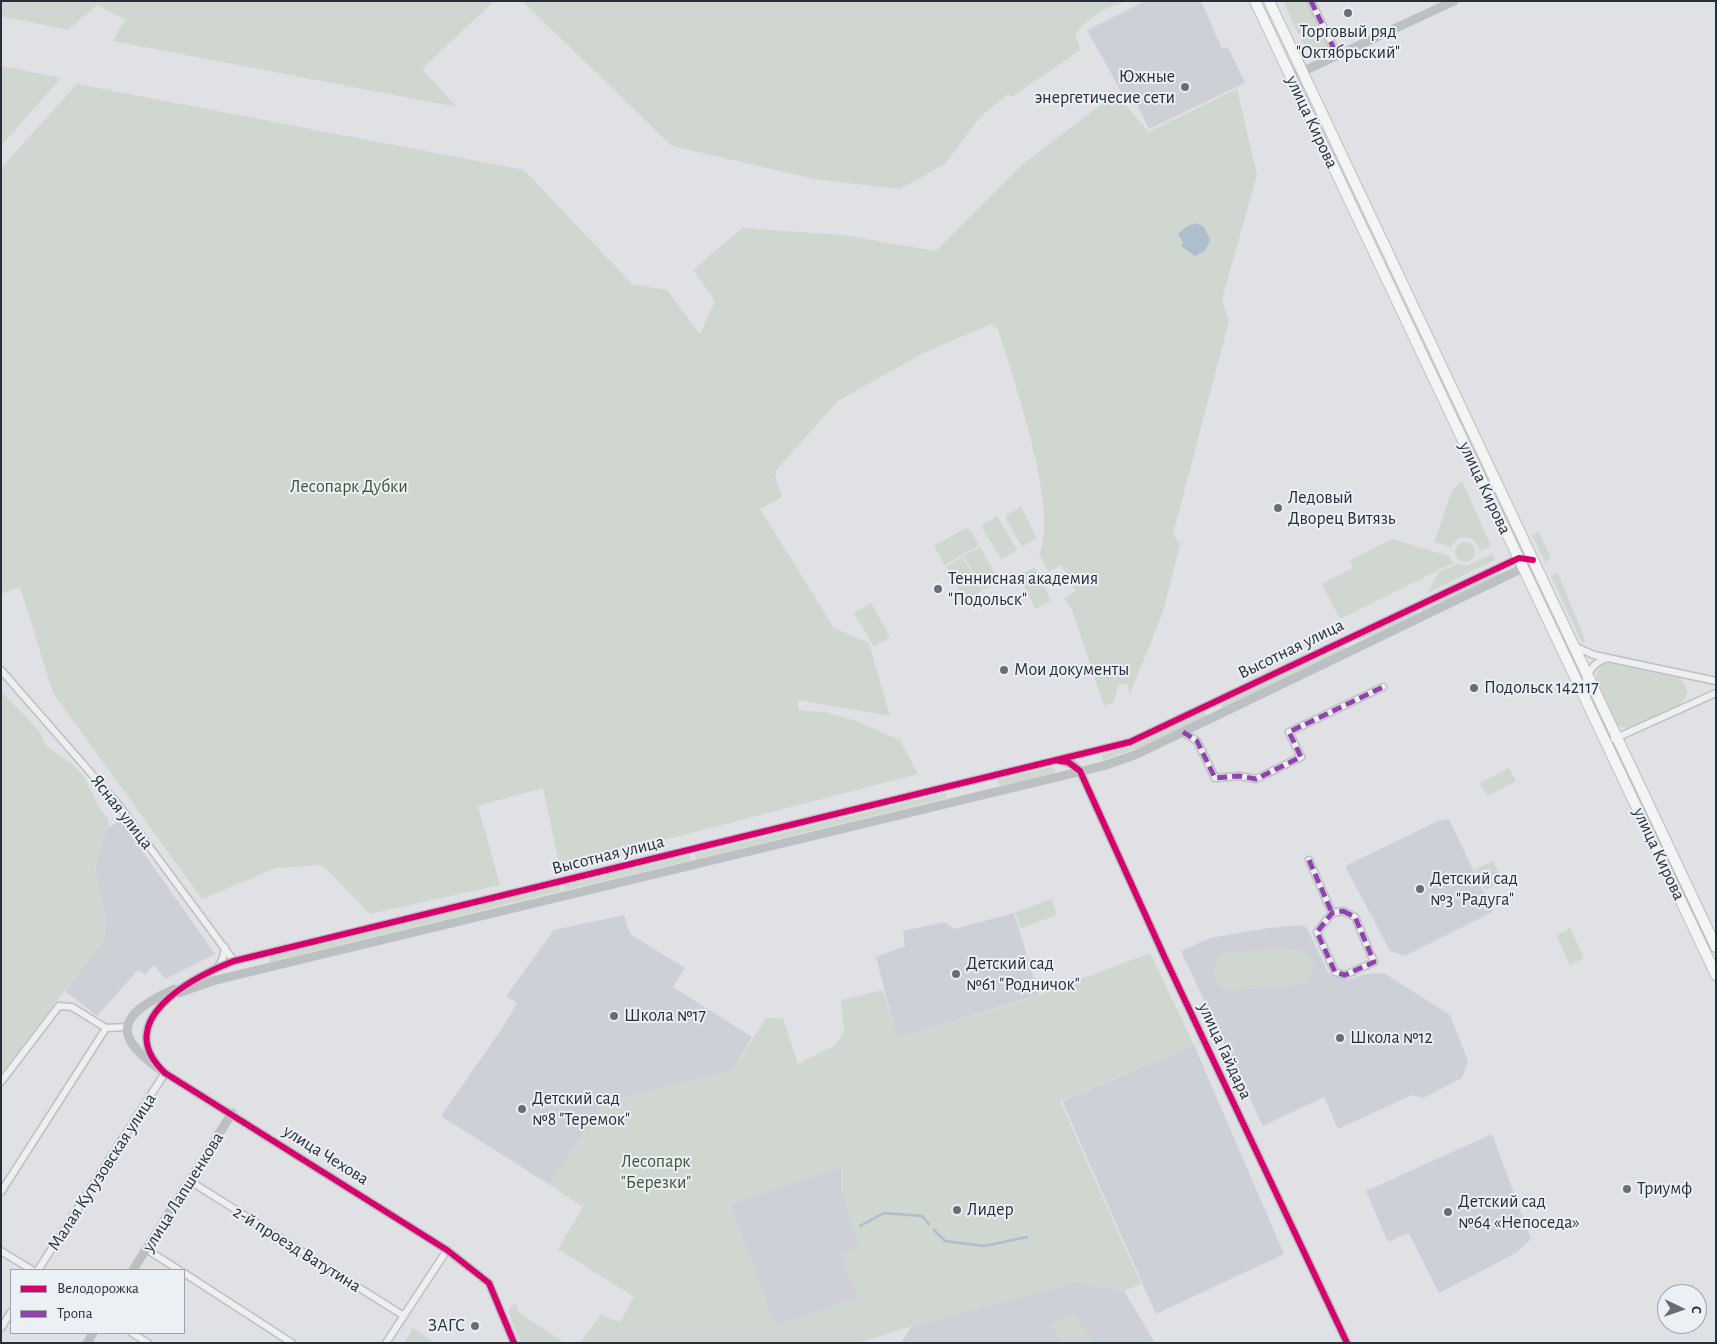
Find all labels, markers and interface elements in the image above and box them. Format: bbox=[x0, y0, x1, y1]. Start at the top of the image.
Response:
marker: Торговый ряд "Октябрьский" bbox=[1342, 7, 1354, 19]
place label: Торговый ряд "Октябрьский" bbox=[1296, 21, 1400, 64]
place label: Южные энергетичесие сети bbox=[1034, 66, 1175, 108]
street label: улица Кирова bbox=[1281, 72, 1343, 172]
marker: Южные энергетичесие сети bbox=[1179, 81, 1191, 93]
street label: улица Кирова bbox=[1454, 438, 1516, 538]
park label: Лесопарк Дубки bbox=[290, 476, 408, 498]
place label: Ледовый Дворец Витязь bbox=[1288, 487, 1395, 530]
marker: Ледовый Дворец Витязь bbox=[1272, 502, 1284, 514]
place label: Теннисная академия "Подольск" bbox=[948, 568, 1098, 610]
marker: Теннисная академия "Подольск" bbox=[932, 583, 944, 595]
street label: Высотная улица bbox=[1234, 614, 1348, 684]
place label: Мои документы bbox=[1014, 659, 1129, 681]
marker: Мои документы bbox=[998, 664, 1010, 676]
place label: Подольск 142117 bbox=[1484, 677, 1599, 699]
marker: Подольск 142117 bbox=[1468, 682, 1480, 694]
street label: Ясная улица bbox=[86, 770, 158, 854]
street label: улица Кирова bbox=[1628, 804, 1690, 904]
street label: Высотная улица bbox=[549, 831, 667, 879]
place label: Детский сад №3 "Радуга" bbox=[1430, 868, 1518, 911]
marker: Детский сад №3 "Радуга" bbox=[1414, 883, 1426, 895]
place label: Детский сад №61 "Родничок" bbox=[966, 953, 1080, 996]
marker: Детский сад №61 "Родничок" bbox=[950, 968, 962, 980]
street label: улица Гайдара bbox=[1193, 999, 1257, 1103]
place label: Школа №17 bbox=[624, 1005, 706, 1027]
marker: Школа №17 bbox=[608, 1010, 620, 1022]
place label: Школа №12 bbox=[1350, 1027, 1433, 1049]
marker: Школа №12 bbox=[1334, 1032, 1346, 1044]
place label: Детский сад №8 "Теремок" bbox=[532, 1088, 630, 1130]
street label: Малая Кутузовская улица bbox=[43, 1089, 161, 1255]
marker: Детский сад №8 "Теремок" bbox=[516, 1103, 528, 1115]
street label: улица Чехова bbox=[279, 1120, 373, 1190]
street label: улица Лапшенкова bbox=[138, 1128, 228, 1256]
park label: Лесопарк "Березки" bbox=[621, 1151, 691, 1194]
place label: Триумф bbox=[1637, 1178, 1692, 1200]
marker: Триумф bbox=[1621, 1183, 1633, 1195]
place label: Детский сад №64 «Непоседа» bbox=[1458, 1191, 1580, 1234]
place label: Лидер bbox=[967, 1199, 1014, 1221]
street label: 2-й проезд Ватутина bbox=[229, 1201, 365, 1297]
marker: Лидер bbox=[951, 1204, 963, 1216]
marker: Детский сад №64 «Непоседа» bbox=[1442, 1206, 1454, 1218]
legend bbox=[10, 1269, 185, 1334]
text: Велодорожка bbox=[57, 1281, 139, 1296]
north arrow bbox=[1657, 1284, 1707, 1334]
text: С bbox=[1689, 1305, 1703, 1314]
text: Тропа bbox=[57, 1306, 93, 1321]
place label: ЗАГС bbox=[428, 1315, 465, 1337]
marker: ЗАГС bbox=[469, 1320, 481, 1332]

